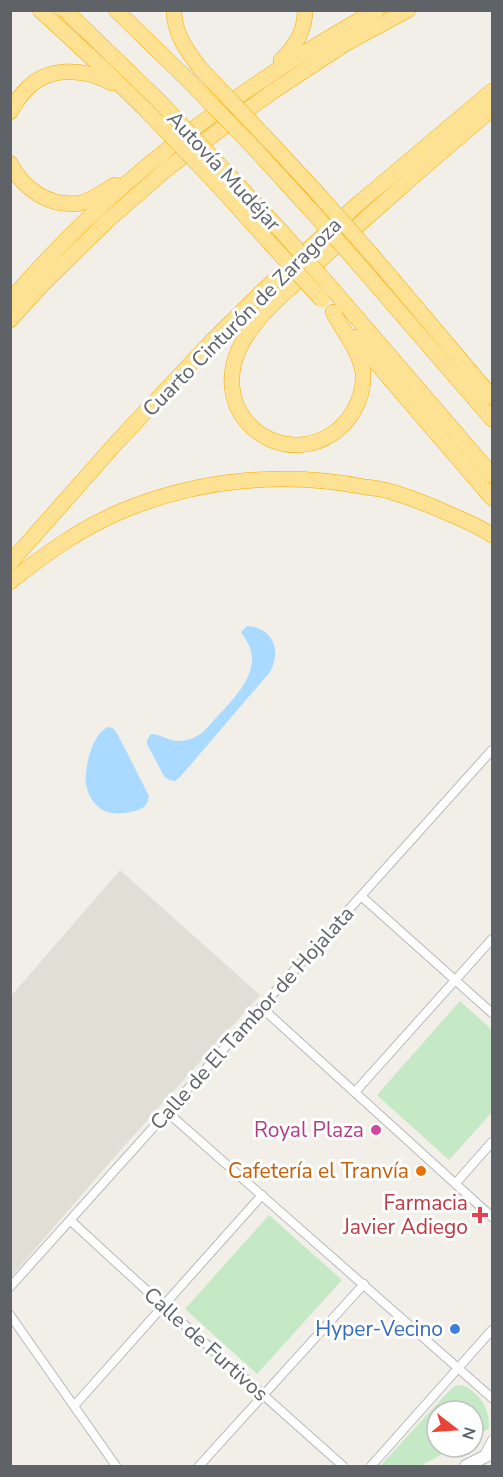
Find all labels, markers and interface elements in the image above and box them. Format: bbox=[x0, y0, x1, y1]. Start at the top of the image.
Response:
street label: Autovía Mudéjar bbox=[161, 105, 287, 238]
street label: Cuarto Cinturón de Zaragoza bbox=[136, 211, 348, 423]
street label: Calle de El Tambor de Hojalata bbox=[144, 900, 360, 1136]
place label: Royal Plaza bbox=[254, 1116, 364, 1144]
marker: Royal Plaza bbox=[369, 1123, 383, 1137]
place label: Cafetería el Tranvía bbox=[228, 1157, 409, 1185]
marker: Cafetería el Tranvía bbox=[414, 1164, 428, 1178]
place label: Farmacia Javier Adiego bbox=[342, 1189, 468, 1241]
marker: Farmacia Javier Adiego bbox=[473, 1208, 487, 1222]
street label: Calle de Furtivos bbox=[138, 1281, 274, 1407]
place label: Hyper-Vecino bbox=[315, 1315, 443, 1343]
marker: Hyper-Vecino bbox=[448, 1322, 462, 1336]
north arrow bbox=[425, 1399, 485, 1459]
text: N bbox=[456, 1424, 481, 1442]

